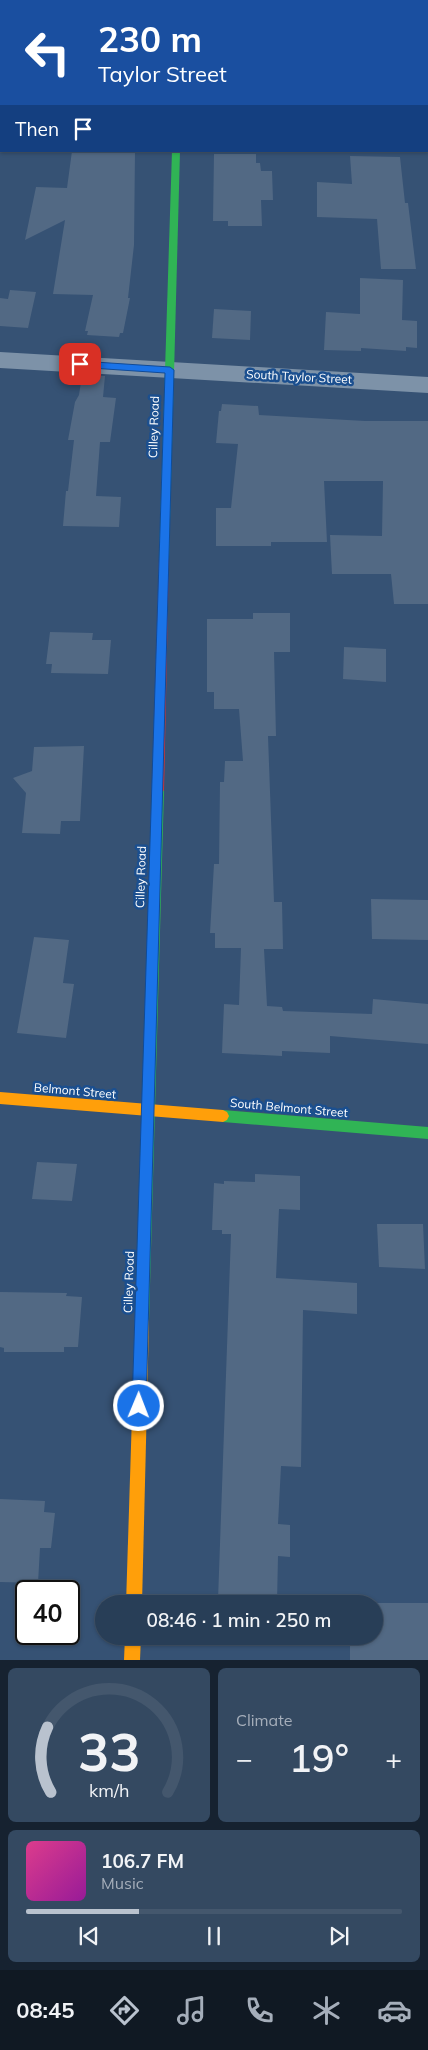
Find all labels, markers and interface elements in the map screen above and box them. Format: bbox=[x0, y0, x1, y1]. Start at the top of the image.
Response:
text: 230 m bbox=[98, 17, 202, 61]
icon: left bbox=[15, 20, 80, 85]
text: Taylor Street bbox=[98, 60, 227, 88]
icon: arrive bbox=[69, 115, 97, 143]
text: Then bbox=[15, 117, 59, 141]
pin bbox=[59, 343, 101, 385]
icon: arrive bbox=[66, 350, 94, 378]
street label: South Taylor Street bbox=[246, 366, 352, 387]
street label: Cilley Road bbox=[145, 396, 162, 458]
street label: Cilley Road bbox=[132, 846, 149, 908]
street label: Belmont Street bbox=[33, 1079, 117, 1102]
street label: South Belmont Street bbox=[230, 1095, 349, 1120]
street label: Cilley Road bbox=[120, 1251, 137, 1313]
position arrow bbox=[112, 1379, 164, 1431]
speed limit sign: 40 bbox=[15, 1580, 80, 1645]
text: 08:46 · 1 min · 250 m bbox=[146, 1608, 332, 1632]
text: Climate bbox=[236, 1710, 292, 1730]
text: 33 bbox=[78, 1719, 140, 1784]
text: 19° bbox=[289, 1734, 349, 1782]
text: − bbox=[236, 1741, 253, 1776]
text: + bbox=[385, 1741, 402, 1776]
text: km/h bbox=[89, 1779, 129, 1801]
text: 106.7 FM bbox=[101, 1849, 184, 1873]
text: Music bbox=[101, 1873, 144, 1893]
icon: previous bbox=[75, 1922, 103, 1950]
icon: pause bbox=[200, 1922, 228, 1950]
icon: next bbox=[325, 1922, 353, 1950]
icon: directions bbox=[107, 1993, 142, 2028]
icon: music bbox=[174, 1993, 209, 2028]
icon: phone bbox=[242, 1993, 277, 2028]
icon: climate bbox=[309, 1993, 344, 2028]
icon: car bbox=[377, 1993, 412, 2028]
text: 08:45 bbox=[16, 1996, 74, 2024]

